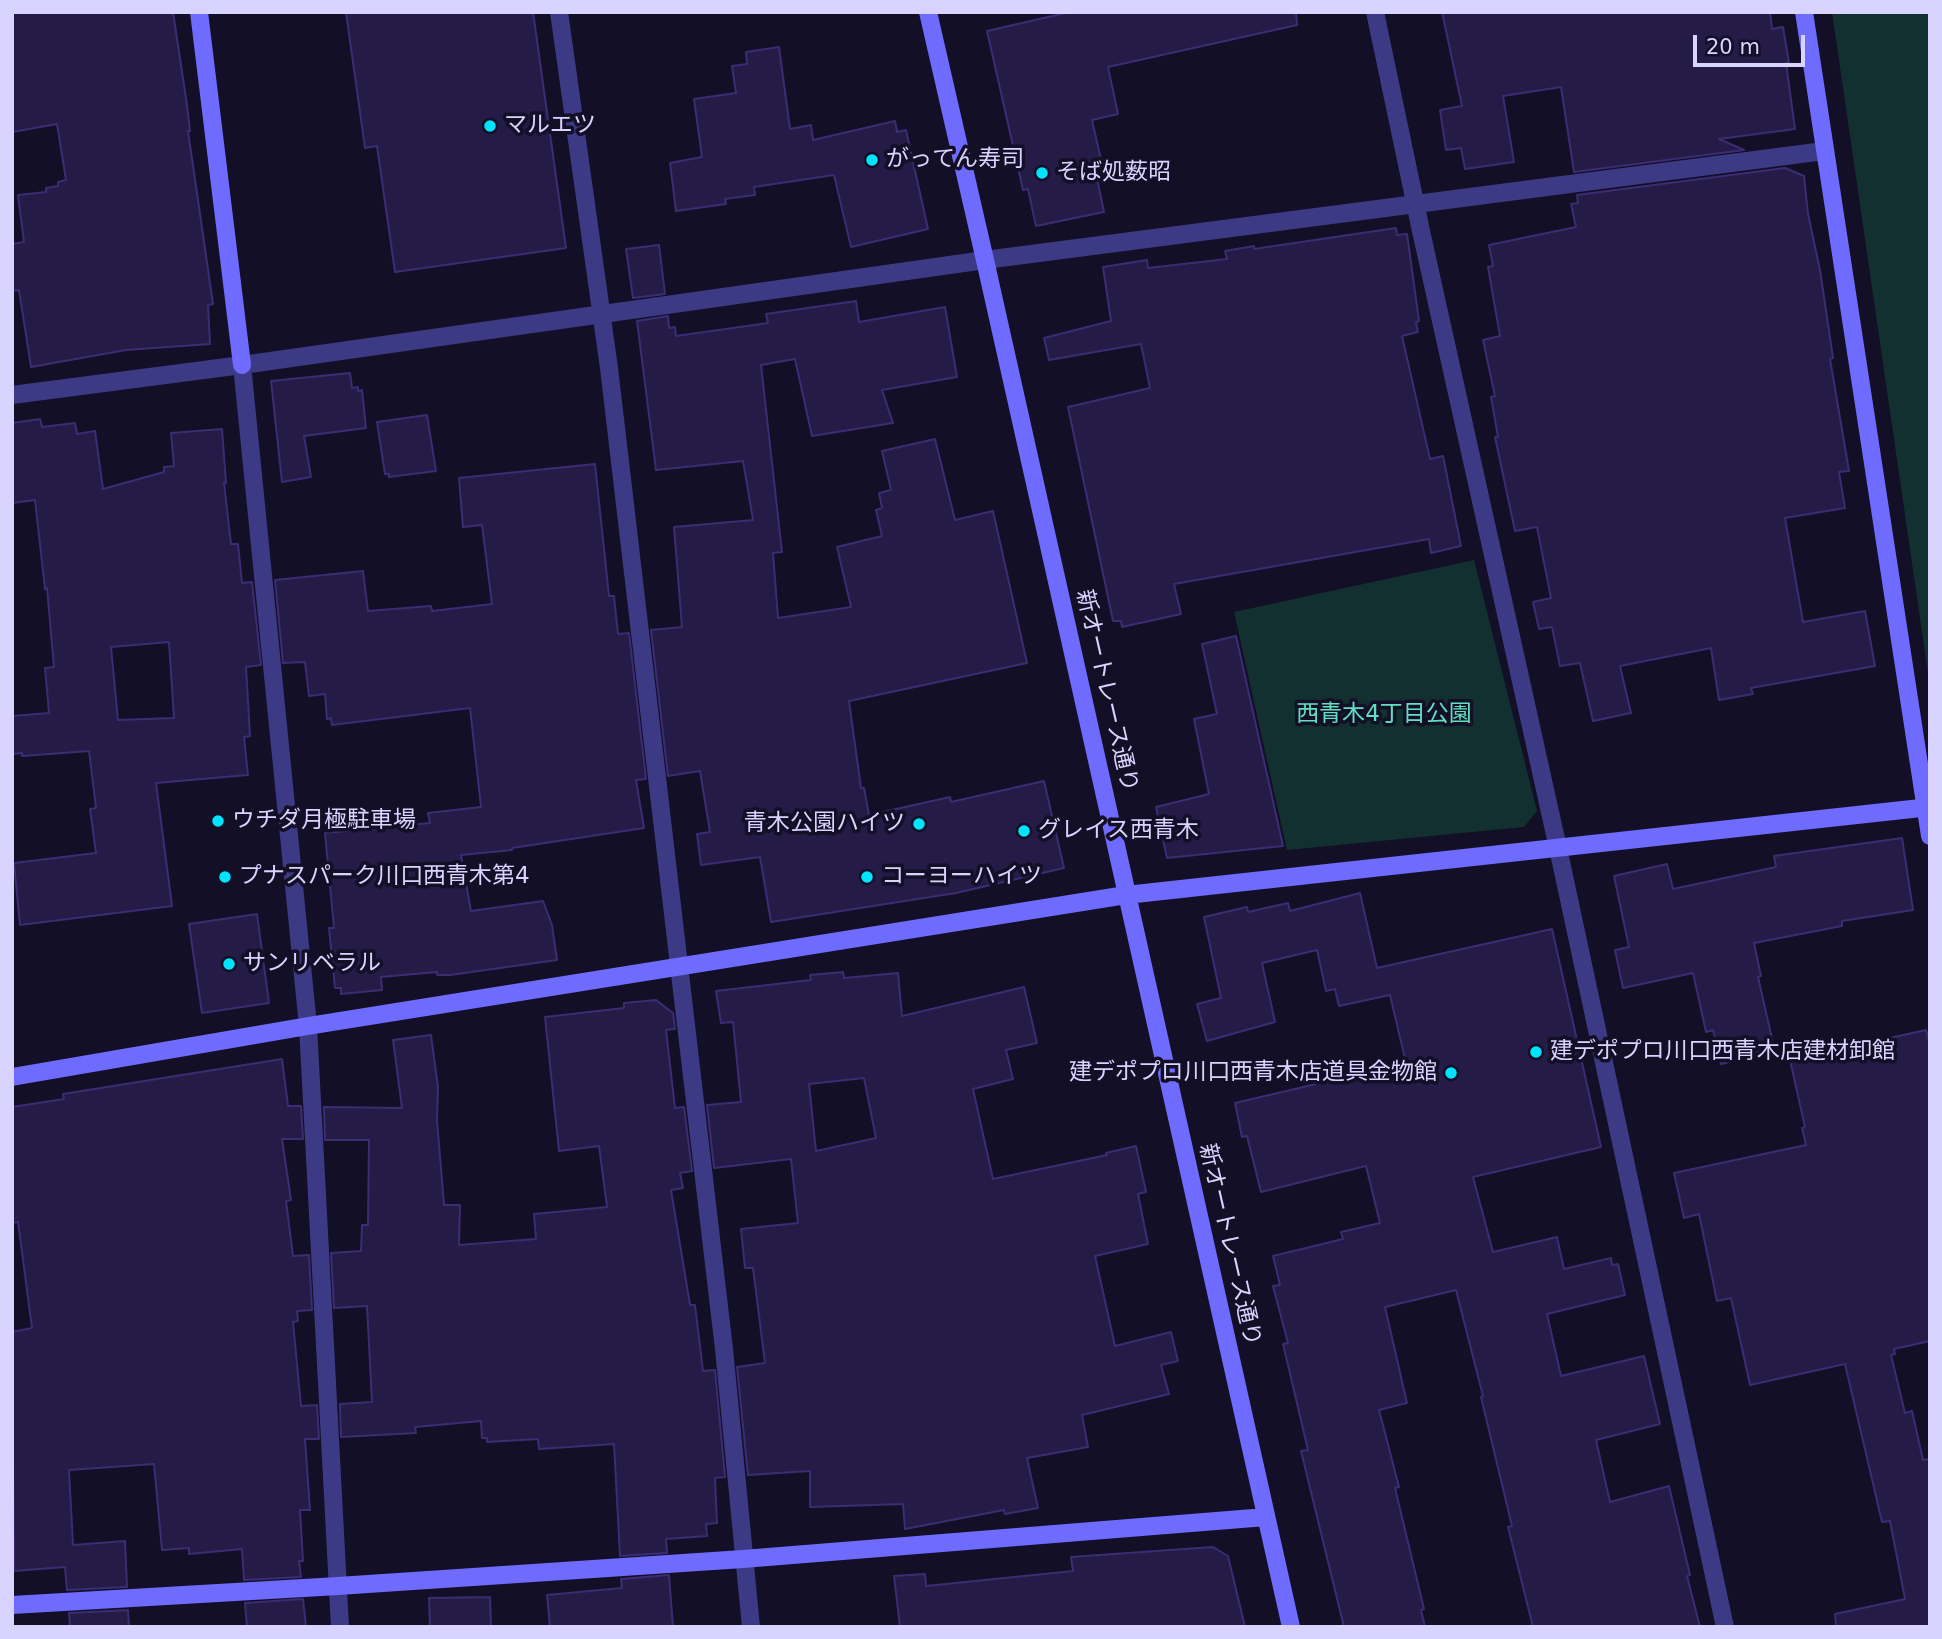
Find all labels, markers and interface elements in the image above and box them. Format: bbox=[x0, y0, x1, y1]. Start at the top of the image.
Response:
scale bar bbox=[1697, 21, 1809, 65]
text: 20 m bbox=[1706, 35, 1760, 59]
place label: マルエツ bbox=[504, 112, 596, 140]
marker: マルエツ bbox=[482, 118, 498, 134]
place label: がってん寿司 bbox=[886, 146, 1024, 174]
marker: がってん寿司 bbox=[864, 152, 880, 168]
place label: そば処薮昭 bbox=[1056, 159, 1171, 187]
marker: そば処薮昭 bbox=[1034, 165, 1050, 181]
street label: 新オートレース通り bbox=[1069, 587, 1143, 795]
park label: 西青木4丁目公園 bbox=[1296, 701, 1472, 729]
place label: ウチダ月極駐車場 bbox=[232, 807, 416, 835]
place label: 青木公園ハイツ bbox=[744, 810, 905, 838]
marker: ウチダ月極駐車場 bbox=[210, 813, 226, 829]
marker: 青木公園ハイツ bbox=[911, 816, 927, 832]
place label: グレイス西青木 bbox=[1038, 817, 1199, 845]
marker: グレイス西青木 bbox=[1016, 823, 1032, 839]
place label: プナスパーク川口西青木第4 bbox=[239, 863, 530, 891]
place label: コーヨーハイツ bbox=[881, 863, 1042, 891]
marker: プナスパーク川口西青木第4 bbox=[217, 869, 233, 885]
marker: コーヨーハイツ bbox=[859, 869, 875, 885]
place label: サンリベラル bbox=[243, 950, 381, 978]
marker: サンリベラル bbox=[221, 956, 237, 972]
place label: 建デポプロ川口西青木店建材卸館 bbox=[1550, 1038, 1895, 1066]
marker: 建デポプロ川口西青木店建材卸館 bbox=[1528, 1044, 1544, 1060]
place label: 建デポプロ川口西青木店道具金物館 bbox=[1069, 1059, 1437, 1087]
marker: 建デポプロ川口西青木店道具金物館 bbox=[1443, 1065, 1459, 1081]
street label: 新オートレース通り bbox=[1192, 1141, 1266, 1349]

